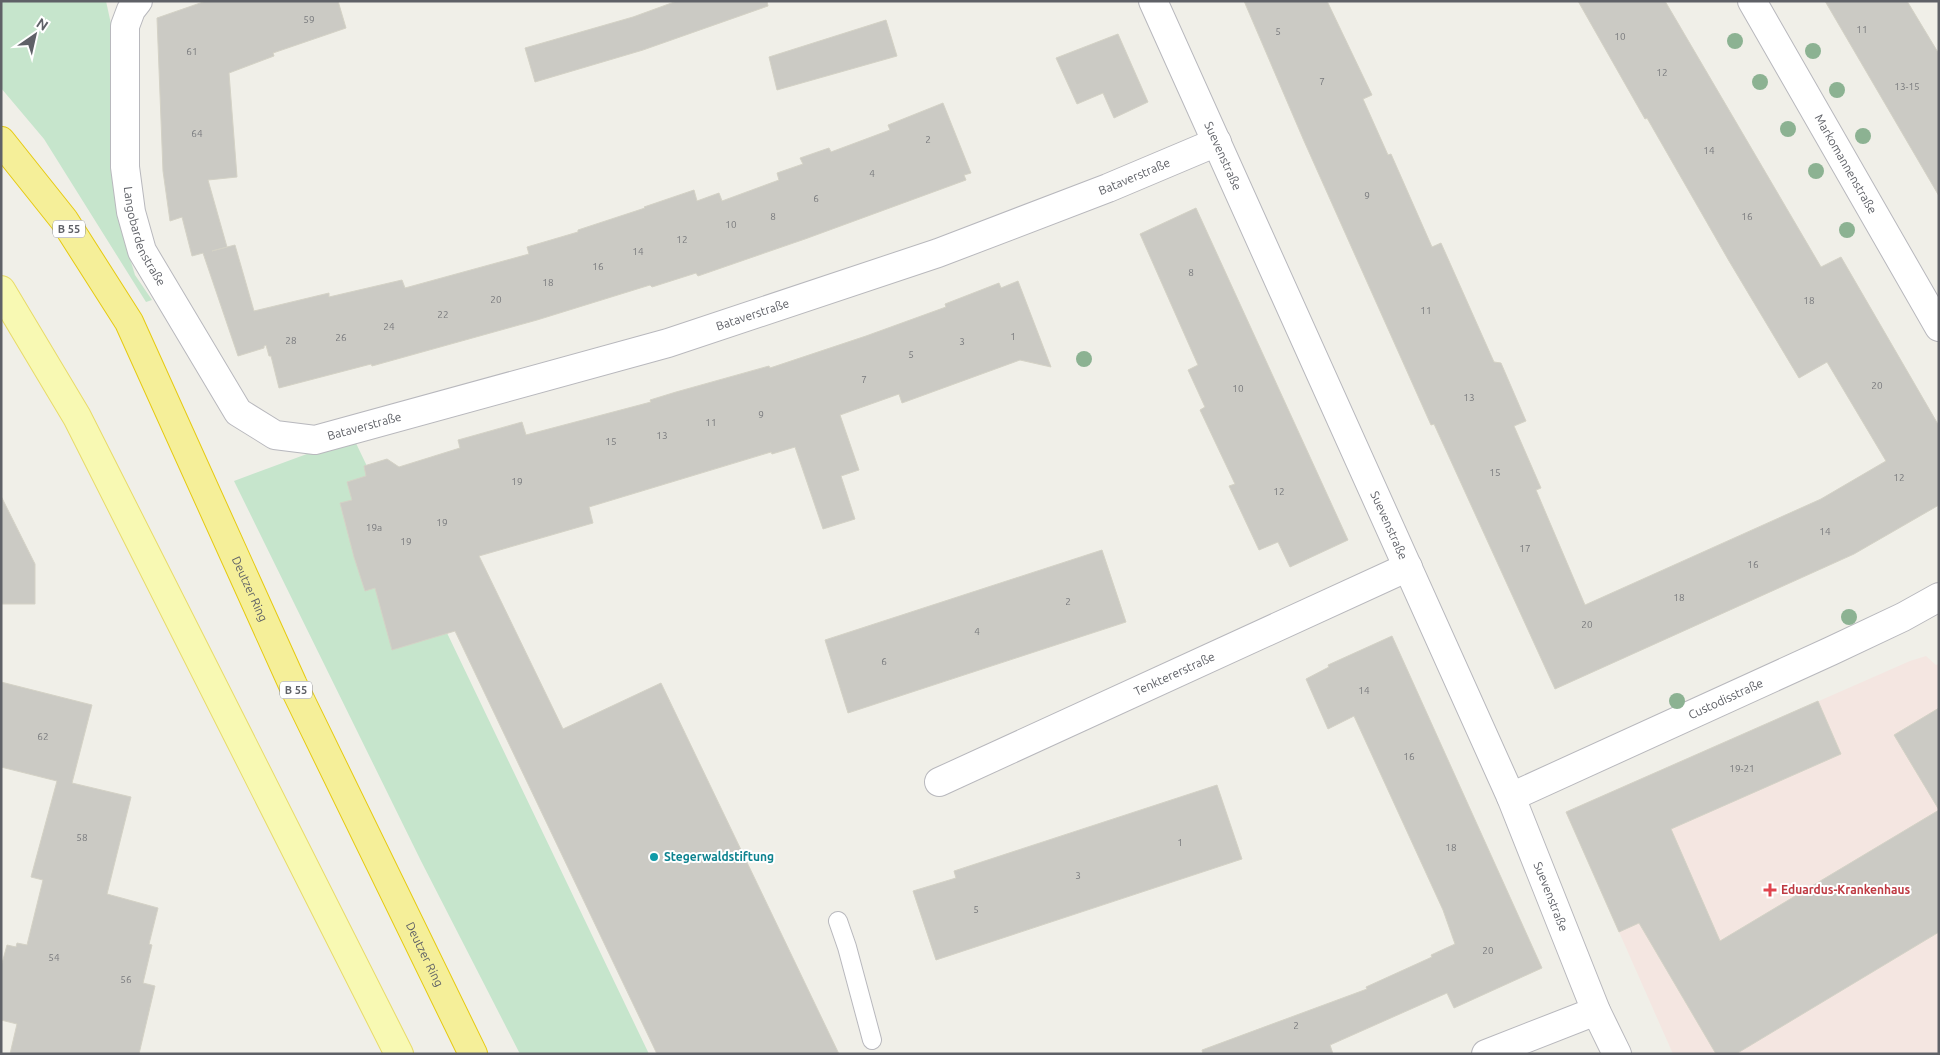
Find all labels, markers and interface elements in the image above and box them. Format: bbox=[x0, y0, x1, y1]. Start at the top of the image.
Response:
north arrow bbox=[10, 10, 60, 60]
house number: 59 bbox=[303, 14, 315, 25]
text: N bbox=[33, 15, 51, 34]
house number: 11 bbox=[1856, 24, 1868, 35]
house number: 5 bbox=[1275, 26, 1281, 37]
house number: 10 bbox=[1614, 31, 1626, 42]
house number: 61 bbox=[186, 46, 198, 57]
house number: 12 bbox=[1656, 67, 1668, 78]
house number: 7 bbox=[1319, 76, 1325, 87]
house number: 13-15 bbox=[1894, 81, 1920, 92]
street label: Markomannenstraße bbox=[1812, 112, 1880, 216]
street label: Suevenstraße bbox=[1202, 120, 1244, 192]
house number: 64 bbox=[191, 128, 203, 139]
house number: 2 bbox=[925, 134, 931, 145]
house number: 14 bbox=[1703, 145, 1715, 156]
street label: Bataverstraße bbox=[1097, 156, 1172, 197]
house number: 4 bbox=[869, 168, 875, 179]
street label: Langobardenstraße bbox=[122, 185, 168, 288]
house number: 9 bbox=[1364, 190, 1370, 201]
house number: 6 bbox=[813, 193, 819, 204]
house number: 8 bbox=[770, 211, 776, 222]
house number: 16 bbox=[1741, 211, 1753, 222]
house number: 10 bbox=[725, 219, 737, 230]
road number: B 55 bbox=[53, 220, 85, 238]
house number: 12 bbox=[676, 234, 688, 245]
house number: 14 bbox=[632, 246, 644, 257]
house number: 16 bbox=[592, 261, 604, 272]
house number: 8 bbox=[1188, 267, 1194, 278]
house number: 18 bbox=[542, 277, 554, 288]
house number: 20 bbox=[490, 294, 502, 305]
house number: 18 bbox=[1803, 295, 1815, 306]
street label: Bataverstraße bbox=[714, 296, 791, 333]
house number: 11 bbox=[1420, 305, 1432, 316]
house number: 22 bbox=[437, 309, 449, 320]
house number: 24 bbox=[383, 321, 395, 332]
house number: 1 bbox=[1010, 331, 1016, 342]
house number: 26 bbox=[335, 332, 347, 343]
house number: 28 bbox=[285, 335, 297, 346]
house number: 3 bbox=[959, 336, 965, 347]
house number: 5 bbox=[908, 349, 914, 360]
house number: 7 bbox=[861, 374, 867, 385]
house number: 20 bbox=[1871, 380, 1883, 391]
house number: 10 bbox=[1232, 383, 1244, 394]
house number: 13 bbox=[1463, 392, 1475, 403]
house number: 9 bbox=[758, 409, 764, 420]
street label: Bataverstraße bbox=[326, 410, 403, 442]
house number: 11 bbox=[705, 417, 717, 428]
house number: 13 bbox=[656, 430, 668, 441]
house number: 15 bbox=[605, 436, 617, 447]
house number: 15 bbox=[1489, 467, 1501, 478]
house number: 12 bbox=[1893, 472, 1905, 483]
house number: 19 bbox=[511, 476, 523, 487]
house number: 12 bbox=[1273, 486, 1285, 497]
street label: Suevenstraße bbox=[1368, 489, 1410, 561]
house number: 19 bbox=[436, 517, 448, 528]
house number: 19a bbox=[366, 522, 382, 533]
house number: 14 bbox=[1819, 526, 1831, 537]
house number: 19 bbox=[400, 536, 412, 547]
house number: 17 bbox=[1519, 543, 1531, 554]
street label: Deutzer Ring bbox=[230, 554, 270, 623]
house number: 16 bbox=[1747, 559, 1759, 570]
house number: 18 bbox=[1673, 592, 1685, 603]
house number: 2 bbox=[1065, 596, 1071, 607]
house number: 20 bbox=[1581, 619, 1593, 630]
house number: 4 bbox=[974, 626, 980, 637]
street label: Tenktererstraße bbox=[1132, 650, 1217, 698]
house number: 6 bbox=[881, 656, 887, 667]
street label: Custodisstraße bbox=[1686, 676, 1765, 721]
road number: B 55 bbox=[280, 682, 312, 698]
house number: 14 bbox=[1358, 685, 1370, 696]
house number: 62 bbox=[37, 731, 49, 742]
house number: 16 bbox=[1403, 751, 1415, 762]
house number: 19-21 bbox=[1729, 763, 1755, 774]
house number: 58 bbox=[76, 832, 88, 843]
house number: 1 bbox=[1177, 837, 1183, 848]
house number: 18 bbox=[1445, 842, 1457, 853]
place label: Stegerwaldstiftung bbox=[664, 850, 774, 863]
marker: Stegerwaldstiftung bbox=[648, 851, 660, 863]
street label: Suevenstraße bbox=[1531, 860, 1571, 933]
house number: 3 bbox=[1075, 870, 1081, 881]
marker: Eduardus-Krankenhaus bbox=[1763, 883, 1777, 897]
place label: Eduardus-Krankenhaus bbox=[1781, 883, 1911, 896]
house number: 5 bbox=[973, 904, 979, 915]
street label: Deutzer Ring bbox=[404, 920, 446, 989]
house number: 20 bbox=[1482, 945, 1494, 956]
house number: 54 bbox=[48, 952, 60, 963]
house number: 56 bbox=[120, 974, 132, 985]
house number: 2 bbox=[1293, 1020, 1299, 1031]

